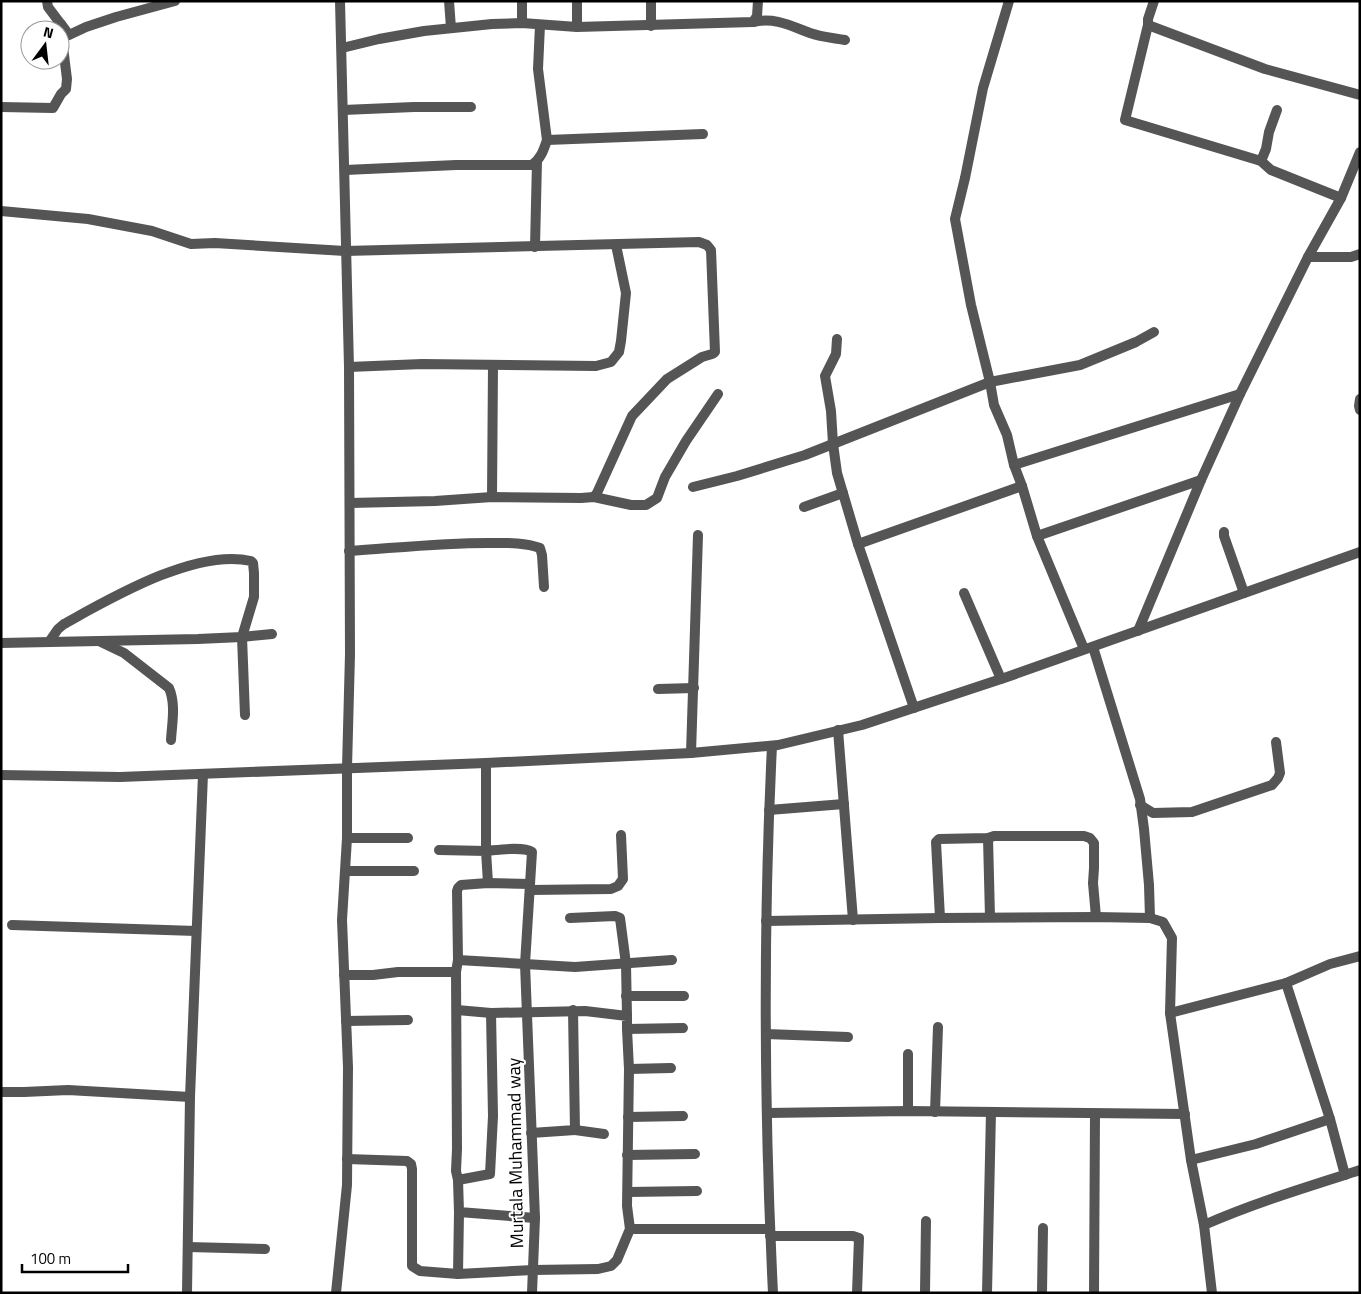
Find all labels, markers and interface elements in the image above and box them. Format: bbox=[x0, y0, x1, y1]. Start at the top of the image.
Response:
north arrow bbox=[20, 20, 70, 70]
text: N bbox=[41, 21, 56, 43]
street label: Murtala Muhammad way bbox=[500, 1057, 530, 1249]
scale bar bbox=[22, 1242, 129, 1274]
text: 100 m bbox=[30, 1247, 71, 1270]

